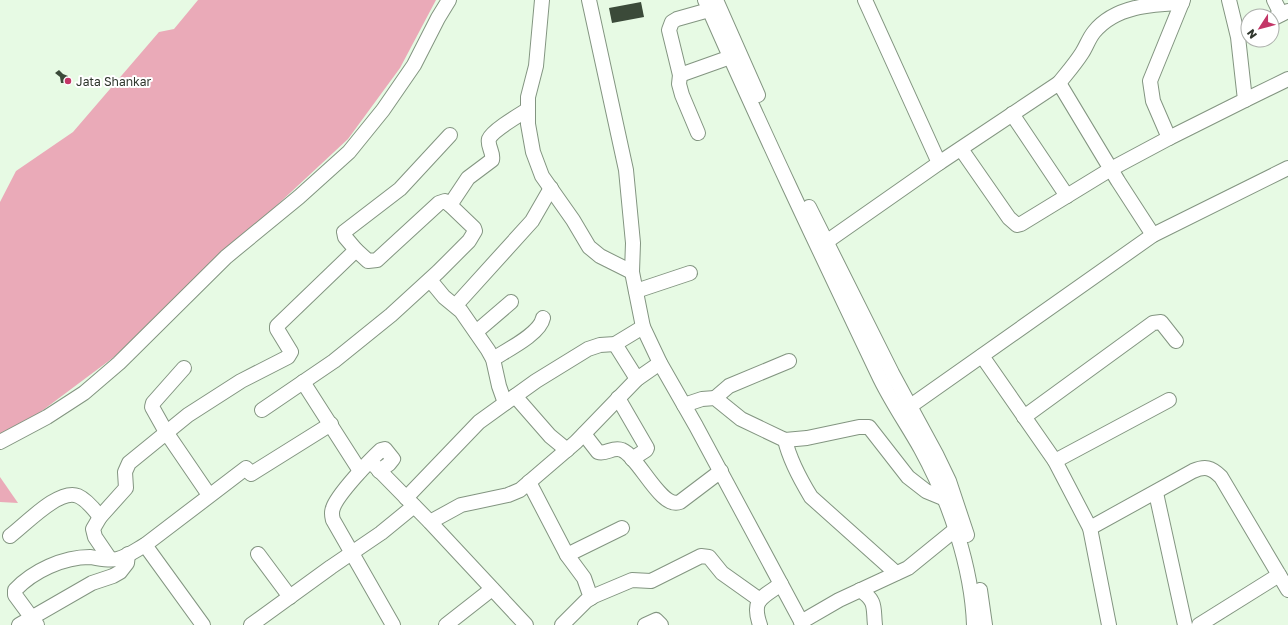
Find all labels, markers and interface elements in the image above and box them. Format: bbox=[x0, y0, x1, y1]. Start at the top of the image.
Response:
north arrow bbox=[1240, 8, 1280, 48]
text: N bbox=[1244, 27, 1259, 41]
place label: Jata Shankar bbox=[76, 74, 152, 89]
marker: Jata Shankar bbox=[63, 76, 73, 86]

